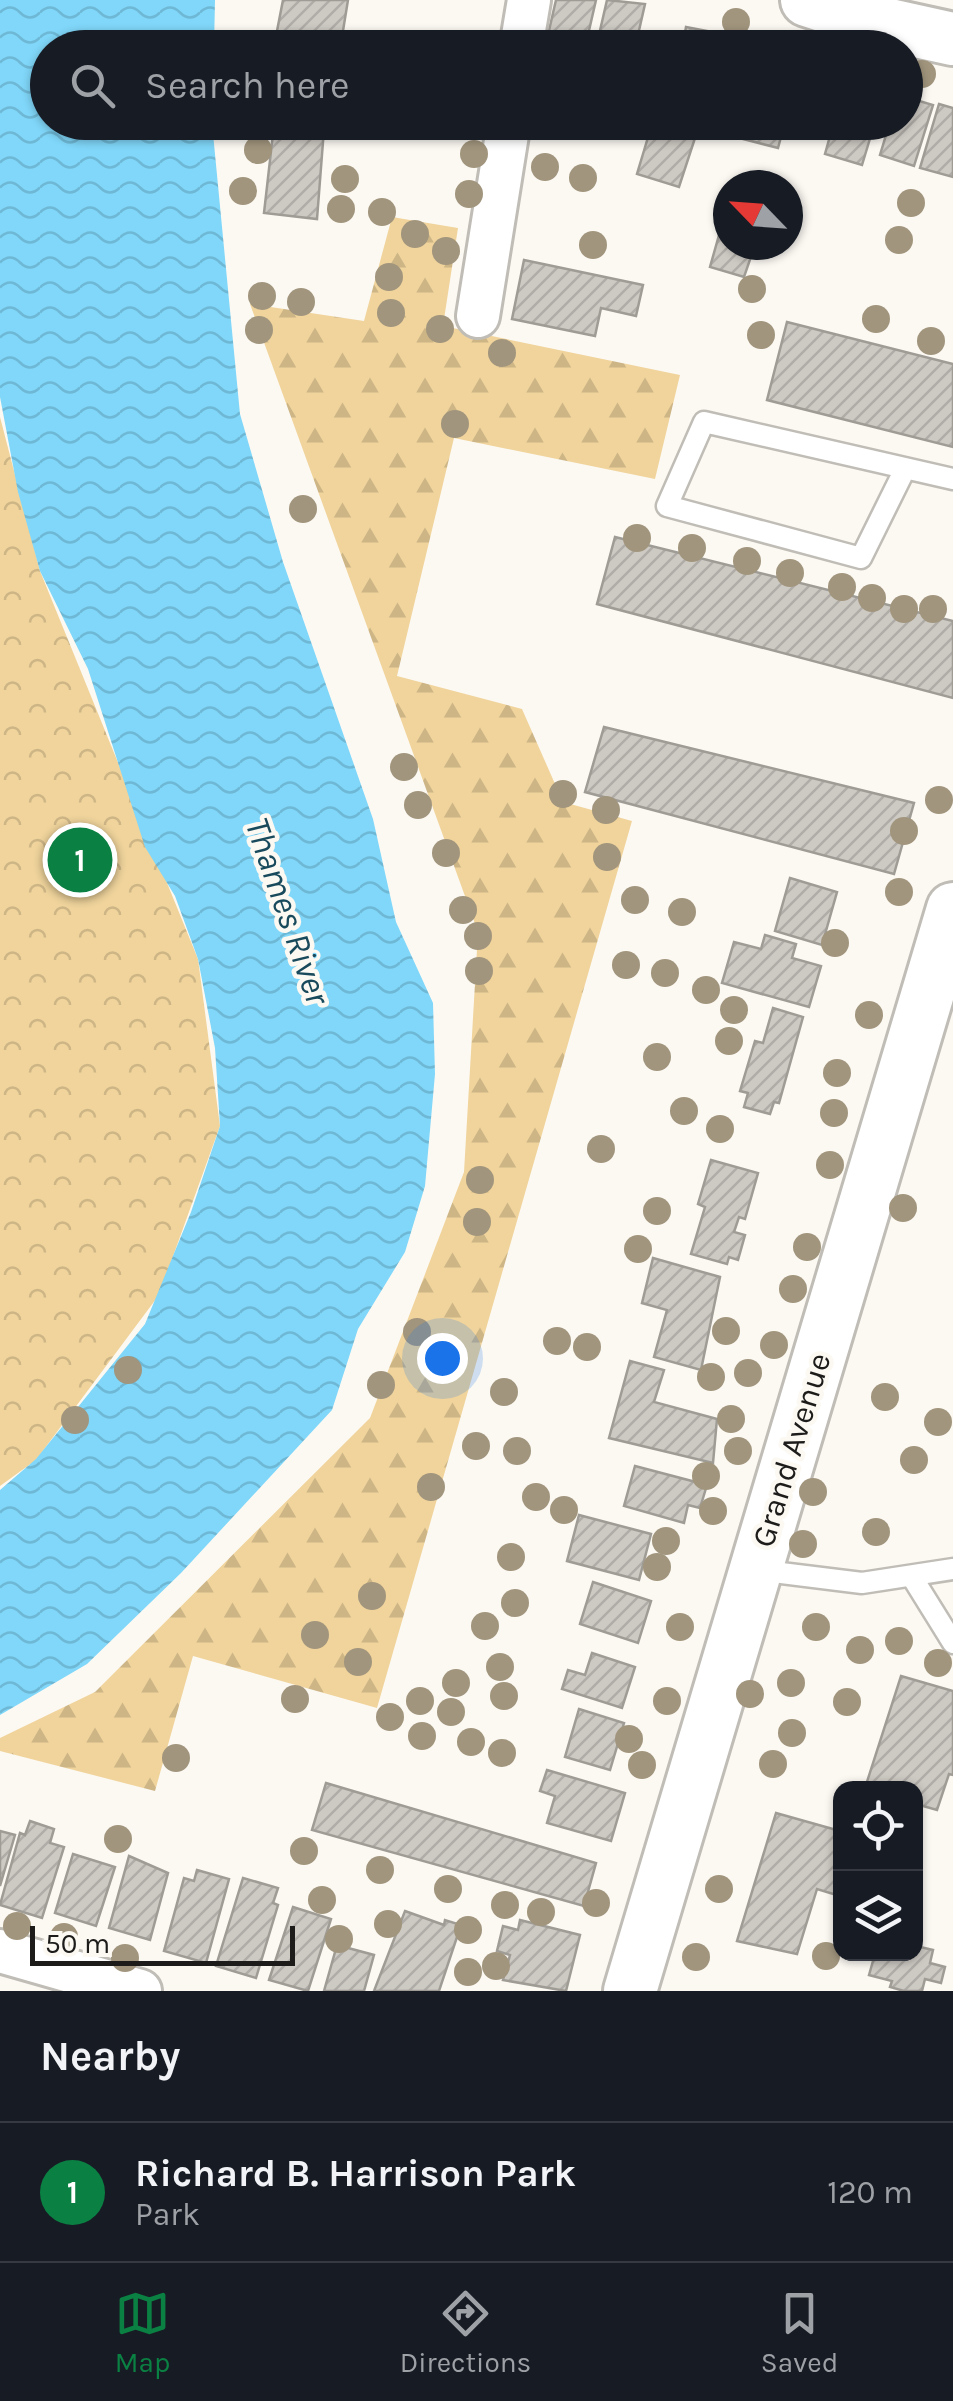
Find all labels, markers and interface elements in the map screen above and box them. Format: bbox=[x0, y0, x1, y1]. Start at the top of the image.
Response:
search box bbox=[30, 30, 923, 140]
icon: search bbox=[65, 58, 120, 113]
text: Search here bbox=[145, 63, 349, 108]
north arrow bbox=[713, 170, 803, 260]
water label: Thames River bbox=[236, 812, 339, 1011]
pin: 1 bbox=[48, 822, 112, 898]
your location bbox=[417, 1333, 468, 1384]
street label: Grand Avenue bbox=[744, 1349, 839, 1552]
map controls bbox=[833, 1781, 923, 1961]
button: locate bbox=[833, 1781, 923, 1871]
button: layers bbox=[833, 1871, 923, 1961]
scale bar bbox=[30, 1921, 295, 1966]
text: 50 m bbox=[45, 1927, 110, 1960]
text: Nearby bbox=[40, 2031, 180, 2081]
text: Richard B. Harrison Park bbox=[135, 2151, 576, 2196]
text: 1 bbox=[67, 2174, 78, 2211]
text: 120 m bbox=[827, 2174, 913, 2211]
text: Park bbox=[135, 2196, 200, 2233]
tab: Map bbox=[115, 2286, 170, 2379]
tab: Directions bbox=[400, 2286, 531, 2379]
tab: Saved bbox=[761, 2286, 838, 2379]

